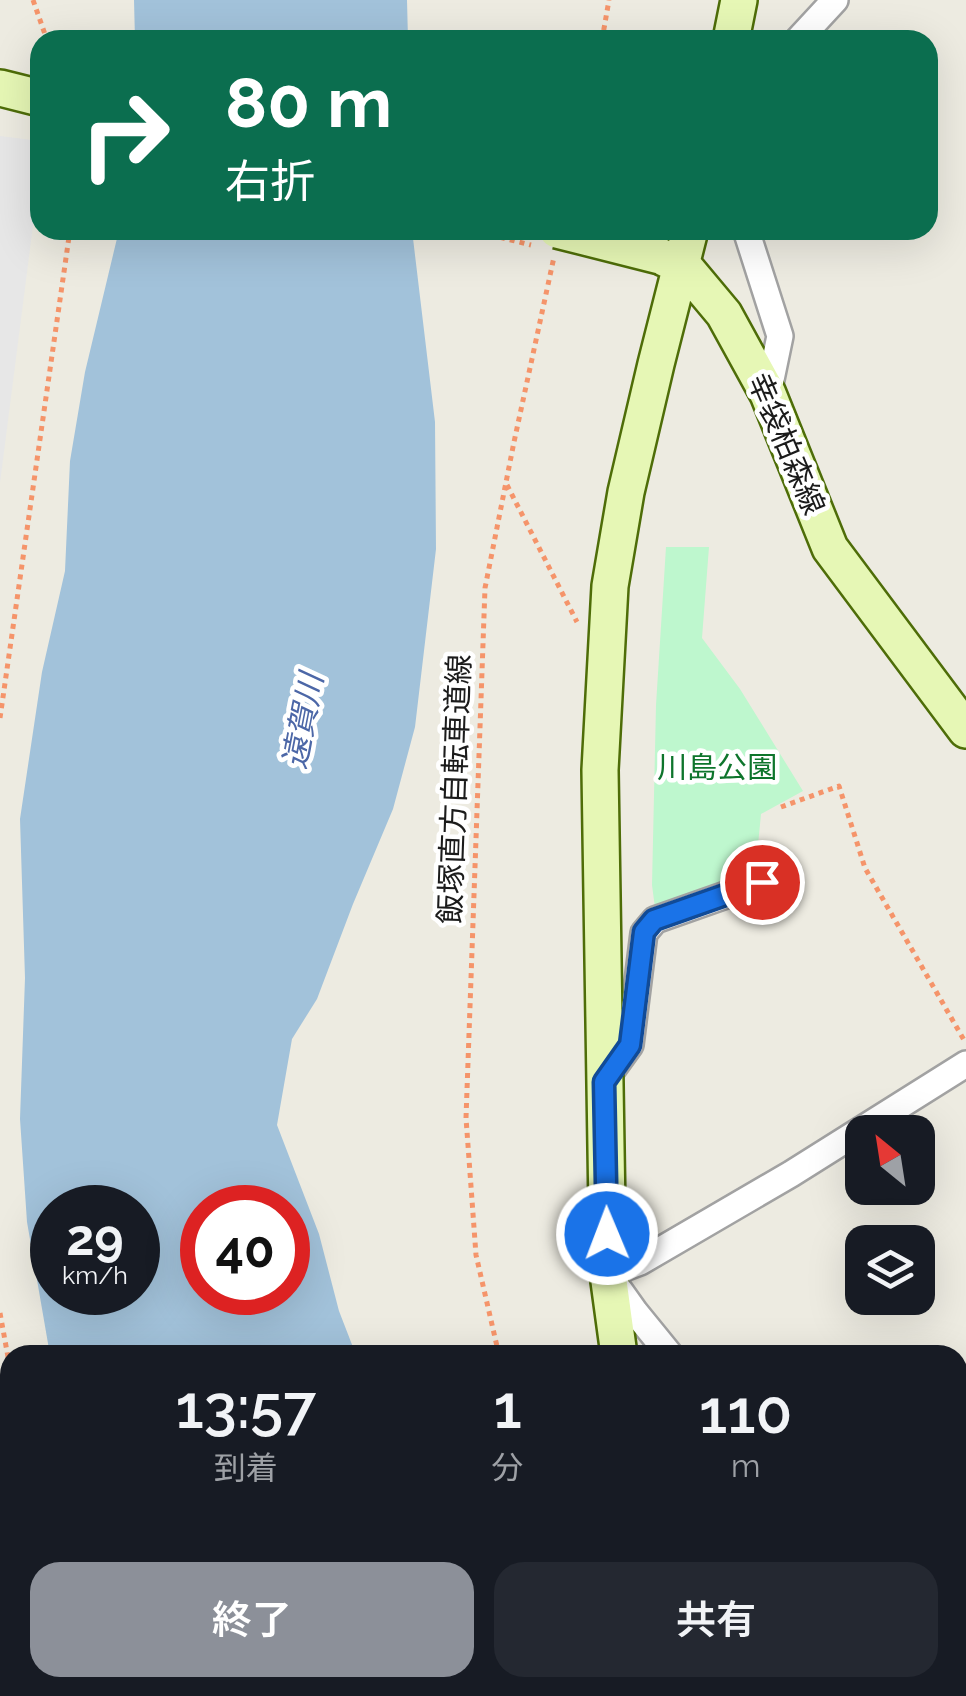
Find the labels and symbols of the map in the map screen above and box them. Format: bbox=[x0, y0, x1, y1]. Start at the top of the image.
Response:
street label: 幸袋柏森線 bbox=[741, 368, 832, 520]
street label: 飯塚直方自転車道線 bbox=[432, 653, 477, 925]
water label: 遠賀川 bbox=[275, 667, 330, 772]
park label: 川島公園 bbox=[657, 750, 777, 785]
pin bbox=[720, 840, 805, 925]
north arrow bbox=[845, 1115, 935, 1205]
position arrow bbox=[555, 1182, 659, 1286]
speed limit sign: 40 bbox=[180, 1185, 310, 1315]

